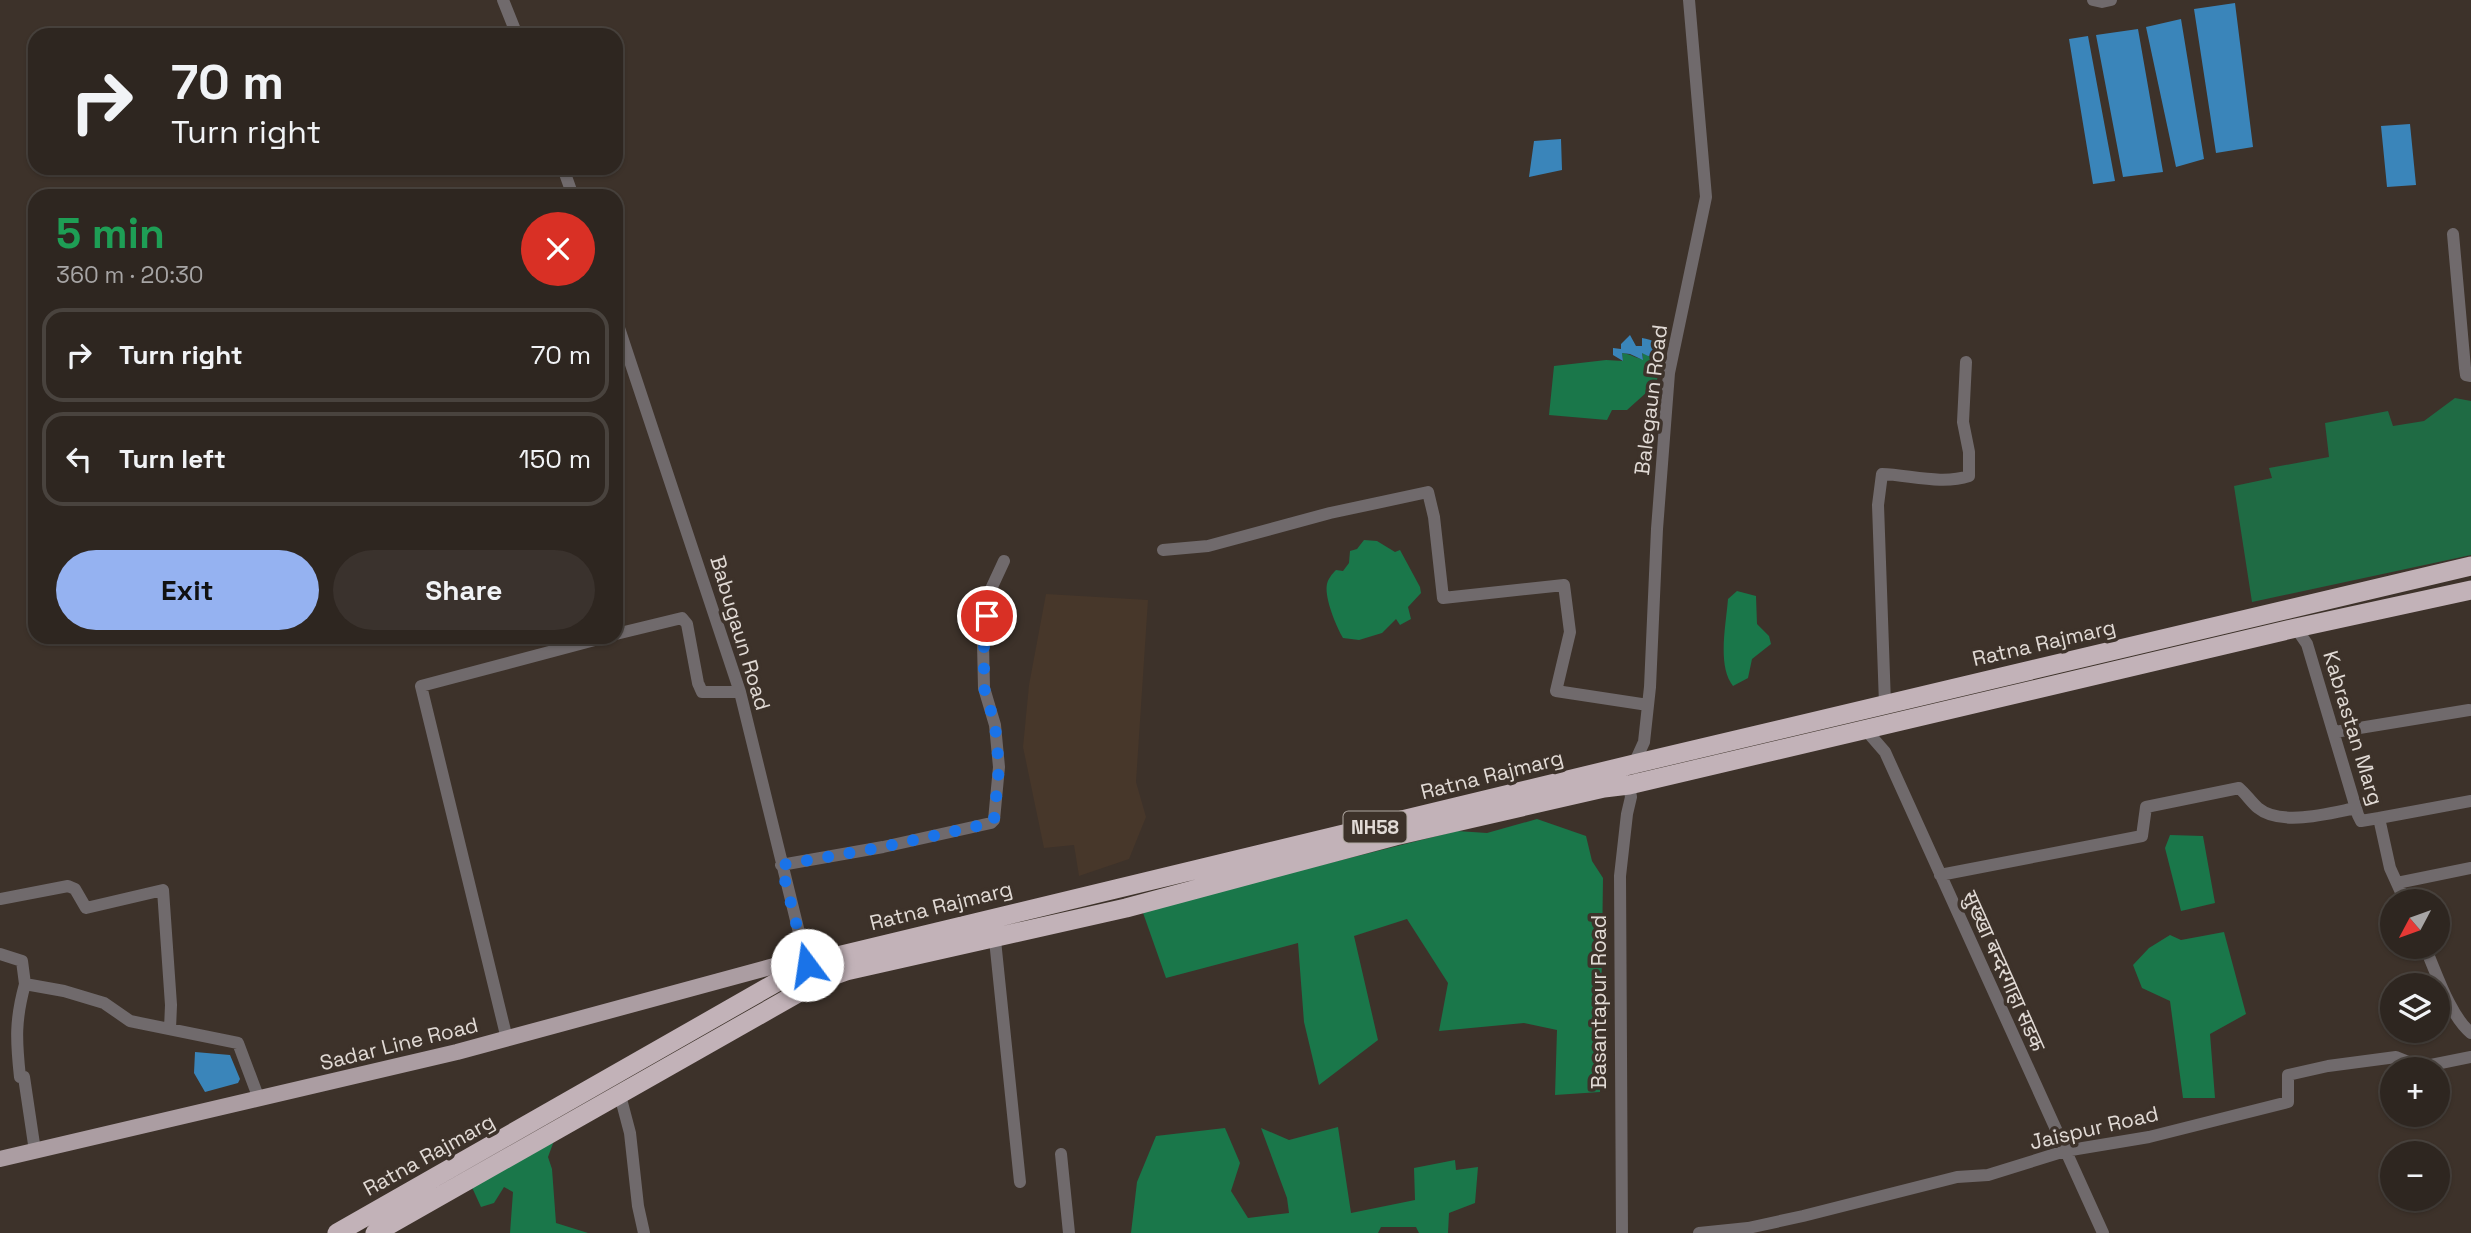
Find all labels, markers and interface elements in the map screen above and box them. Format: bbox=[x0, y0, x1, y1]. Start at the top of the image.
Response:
text: 70 m bbox=[171, 51, 284, 113]
icon: right bbox=[56, 56, 147, 147]
text: Turn right bbox=[171, 112, 321, 152]
text: 5 min bbox=[56, 207, 165, 260]
button: close bbox=[521, 212, 595, 286]
text: 360 m · 20:30 bbox=[56, 260, 204, 290]
street label: Balegaun Road bbox=[1628, 323, 1673, 477]
icon: right bbox=[60, 336, 98, 374]
text: Turn right bbox=[119, 338, 243, 372]
text: 70 m bbox=[531, 338, 591, 372]
icon: left bbox=[60, 440, 98, 478]
text: Turn left bbox=[119, 442, 226, 476]
text: 150 m bbox=[519, 442, 591, 476]
button: Exit bbox=[56, 550, 319, 630]
button: Share bbox=[333, 550, 595, 630]
street label: Babugaun Road bbox=[704, 552, 777, 713]
pin bbox=[957, 586, 1017, 646]
icon: arrive bbox=[968, 597, 1006, 635]
street label: Ratna Rajmarg bbox=[1970, 613, 2118, 672]
street label: Kabrastan Marg bbox=[2317, 647, 2390, 808]
street label: Ratna Rajmarg bbox=[1418, 744, 1566, 805]
road number: NH58 bbox=[1344, 812, 1406, 842]
street label: Ratna Rajmarg bbox=[867, 875, 1015, 936]
street label: सुख्खा बन्दरगाहा सडक bbox=[1957, 886, 2052, 1056]
north arrow bbox=[2380, 889, 2450, 959]
map controls bbox=[2380, 889, 2450, 1211]
street label: Basantapur Road bbox=[1585, 915, 1612, 1089]
position arrow bbox=[770, 928, 844, 1002]
button: layers bbox=[2380, 973, 2450, 1043]
street label: Sadar Line Road bbox=[317, 1011, 481, 1076]
button: + bbox=[2380, 1057, 2450, 1127]
street label: Jaispur Road bbox=[2027, 1100, 2161, 1155]
street label: Ratna Rajmarg bbox=[358, 1107, 499, 1202]
button: − bbox=[2380, 1141, 2450, 1211]

